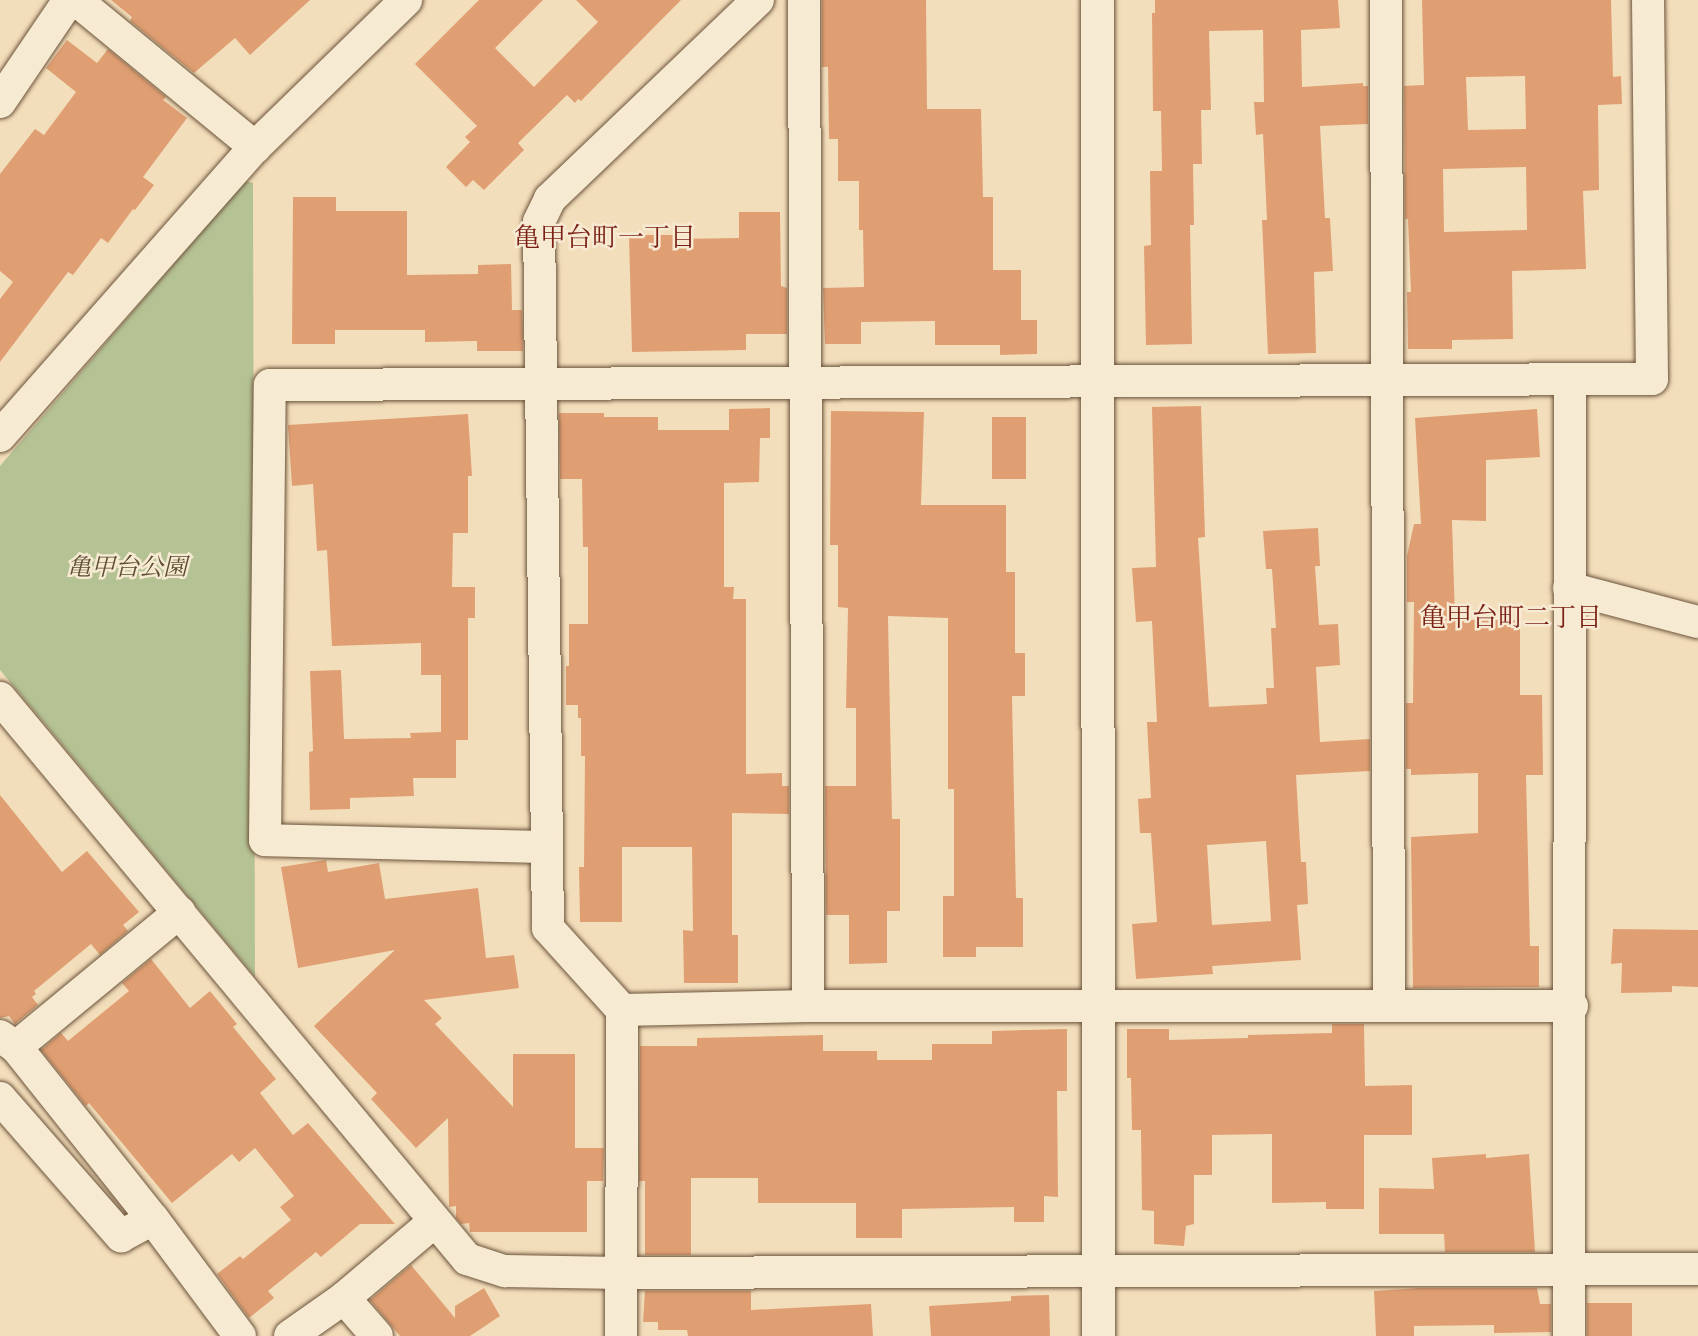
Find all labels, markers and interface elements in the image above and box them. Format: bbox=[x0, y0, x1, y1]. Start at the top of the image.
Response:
district label: 亀甲台町一丁目 bbox=[514, 222, 696, 254]
park label: 亀甲台公園 bbox=[67, 554, 187, 582]
district label: 亀甲台町二丁目 bbox=[1420, 602, 1602, 634]

